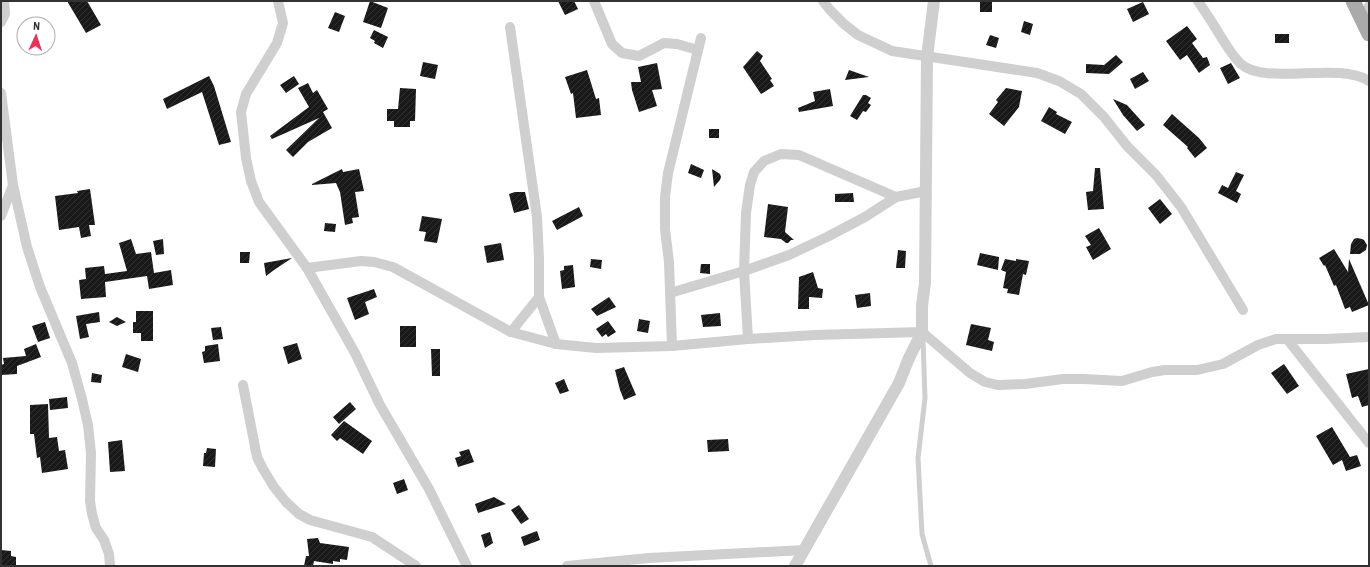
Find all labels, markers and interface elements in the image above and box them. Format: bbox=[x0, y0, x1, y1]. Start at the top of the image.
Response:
north arrow bbox=[16, 16, 56, 56]
text: N bbox=[33, 20, 40, 33]

